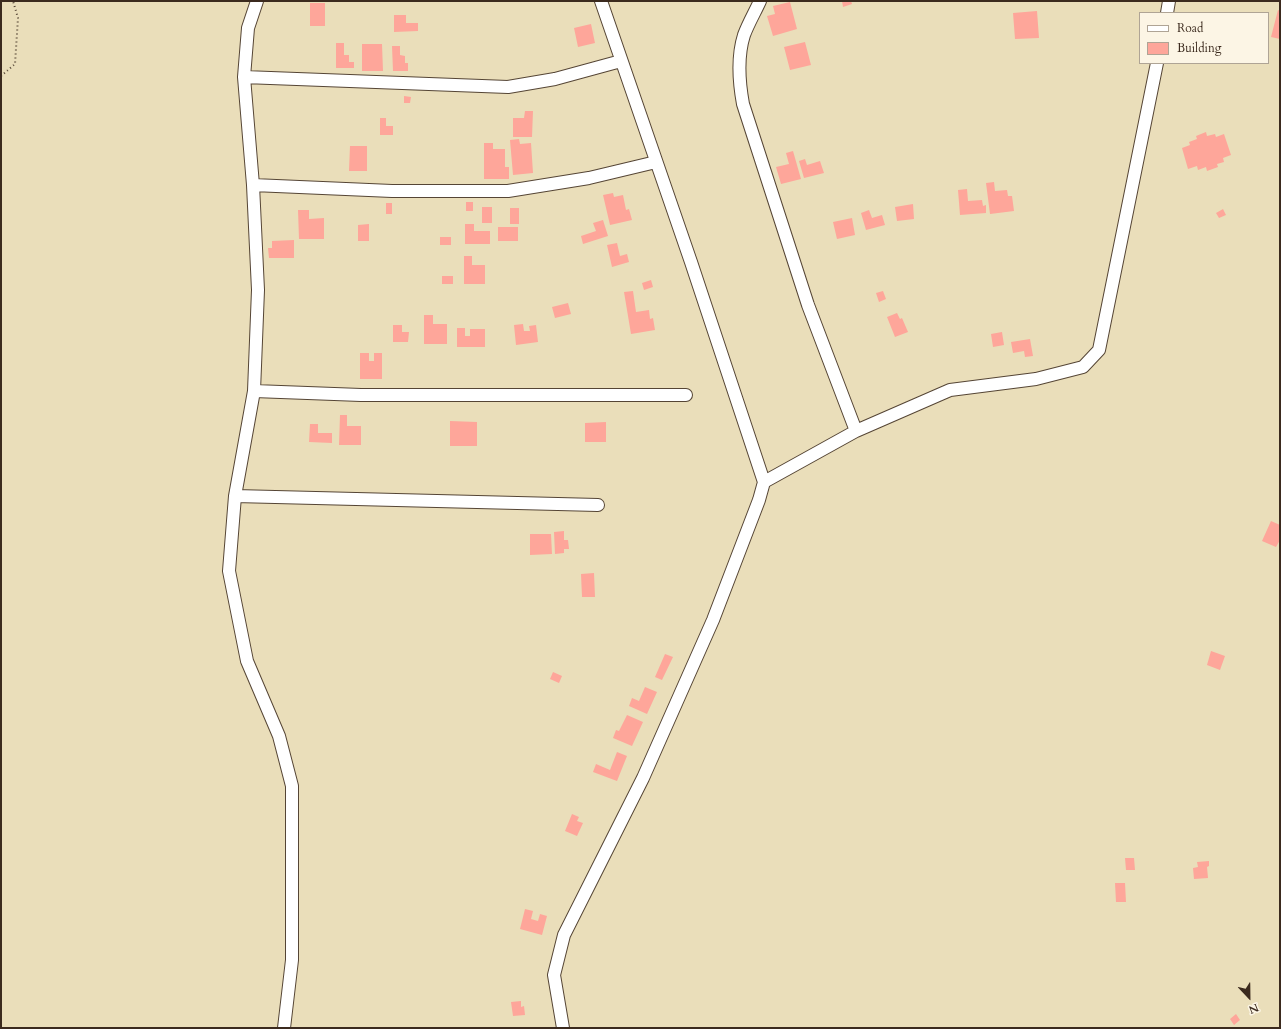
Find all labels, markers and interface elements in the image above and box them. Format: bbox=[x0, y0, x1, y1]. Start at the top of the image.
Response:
legend bbox=[1139, 12, 1269, 64]
text: Road bbox=[1177, 20, 1203, 36]
text: Building bbox=[1177, 40, 1221, 56]
north arrow bbox=[1229, 977, 1269, 1017]
text: N bbox=[1246, 1000, 1261, 1017]

